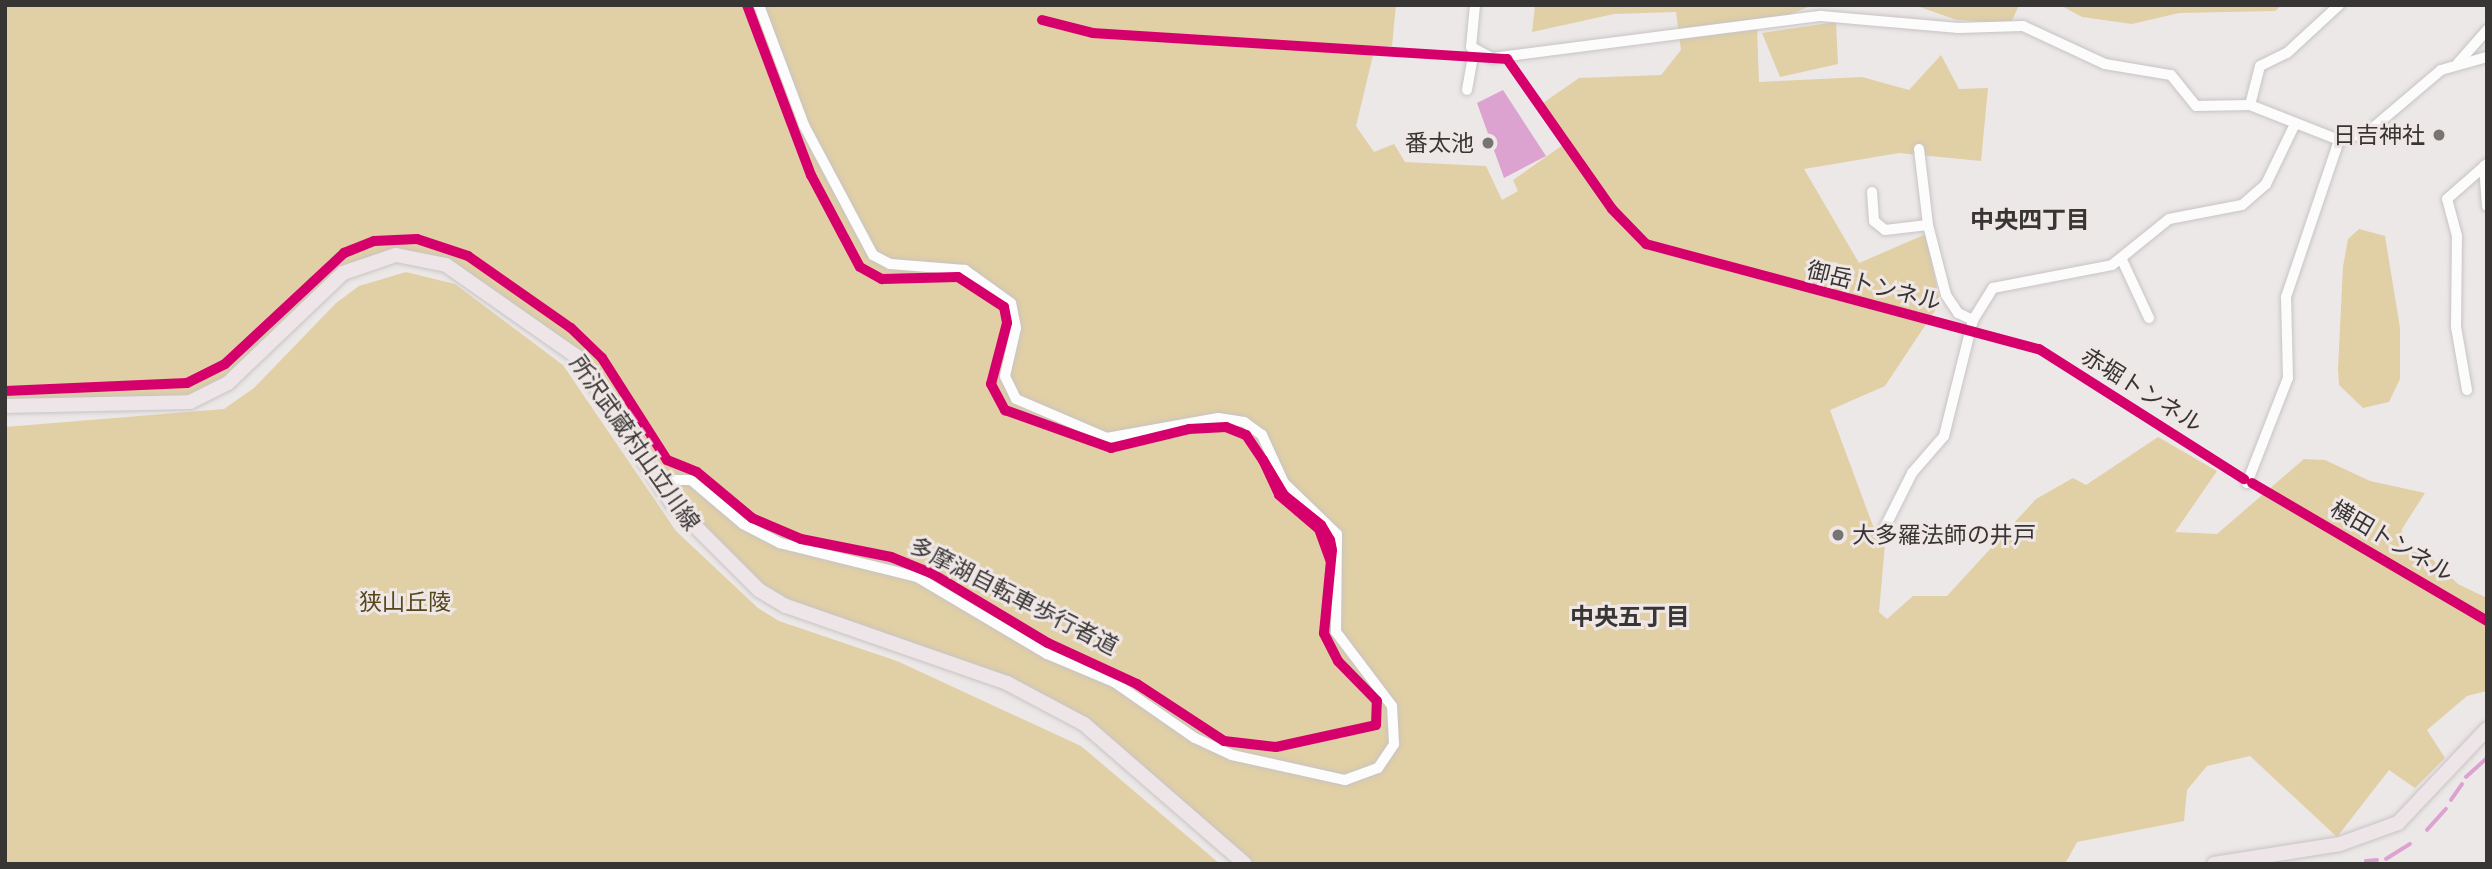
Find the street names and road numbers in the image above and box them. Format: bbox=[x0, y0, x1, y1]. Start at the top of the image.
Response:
street label: 御岳トンネル bbox=[1804, 256, 1944, 316]
street label: 赤堀トンネル bbox=[2076, 342, 2208, 438]
street label: 所沢武蔵村山立川線 bbox=[564, 350, 706, 536]
street label: 横田トンネル bbox=[2325, 495, 2459, 587]
street label: 多摩湖自転車歩行者道 bbox=[905, 531, 1123, 661]

